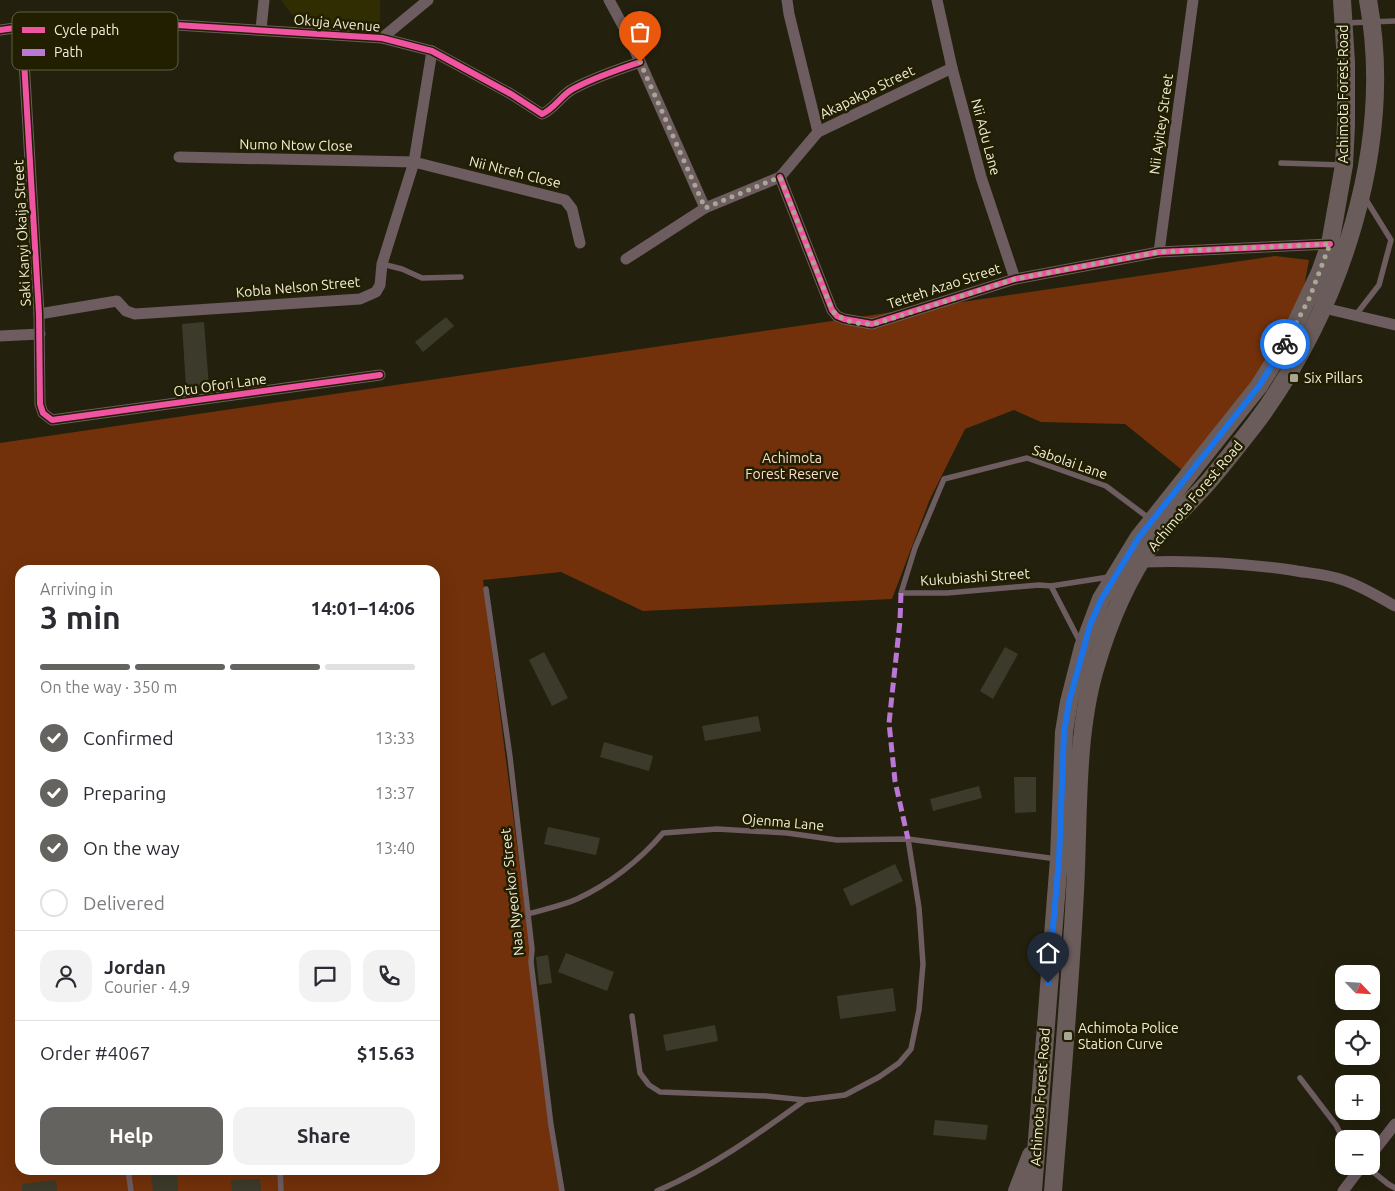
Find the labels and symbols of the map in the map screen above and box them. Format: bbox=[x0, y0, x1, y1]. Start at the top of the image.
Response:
street label: Okuja Avenue bbox=[293, 11, 381, 35]
pin bbox=[619, 11, 661, 62]
legend bbox=[12, 12, 178, 70]
text: Cycle path bbox=[54, 22, 119, 38]
street label: Achimota Forest Road bbox=[1335, 25, 1351, 163]
text: Path bbox=[54, 44, 83, 60]
street label: Akapakpa Street bbox=[817, 62, 917, 122]
street label: Nii Ayitey Street bbox=[1146, 72, 1176, 175]
street label: Nii Adu Lane bbox=[968, 97, 1004, 177]
street label: Numo Ntow Close bbox=[239, 136, 353, 154]
street label: Nii Ntreh Close bbox=[467, 153, 563, 191]
street label: Saki Kanyi Okaija Street bbox=[10, 159, 34, 307]
street label: Tetteh Azao Street bbox=[885, 260, 1003, 312]
street label: Kobla Nelson Street bbox=[235, 274, 361, 300]
courier bbox=[1260, 319, 1310, 369]
place label: Six Pillars bbox=[1304, 370, 1363, 386]
street label: Otu Ofori Lane bbox=[172, 371, 268, 399]
marker: Six Pillars bbox=[1288, 372, 1300, 384]
street label: Achimota Forest Road bbox=[1144, 438, 1246, 554]
street label: Sabolai Lane bbox=[1030, 442, 1110, 482]
park label: Achimota Forest Reserve bbox=[745, 450, 839, 482]
street label: Kukubiashi Street bbox=[920, 565, 1031, 589]
street label: Ojenma Lane bbox=[741, 810, 825, 834]
street label: Naa Nyeorkor Street bbox=[497, 827, 527, 957]
pin bbox=[1027, 932, 1069, 983]
north arrow bbox=[1335, 965, 1380, 1010]
place label: Achimota Police Station Curve bbox=[1078, 1020, 1179, 1052]
street label: Achimota Forest Road bbox=[1027, 1027, 1053, 1167]
marker: Achimota Police Station Curve bbox=[1062, 1030, 1074, 1042]

